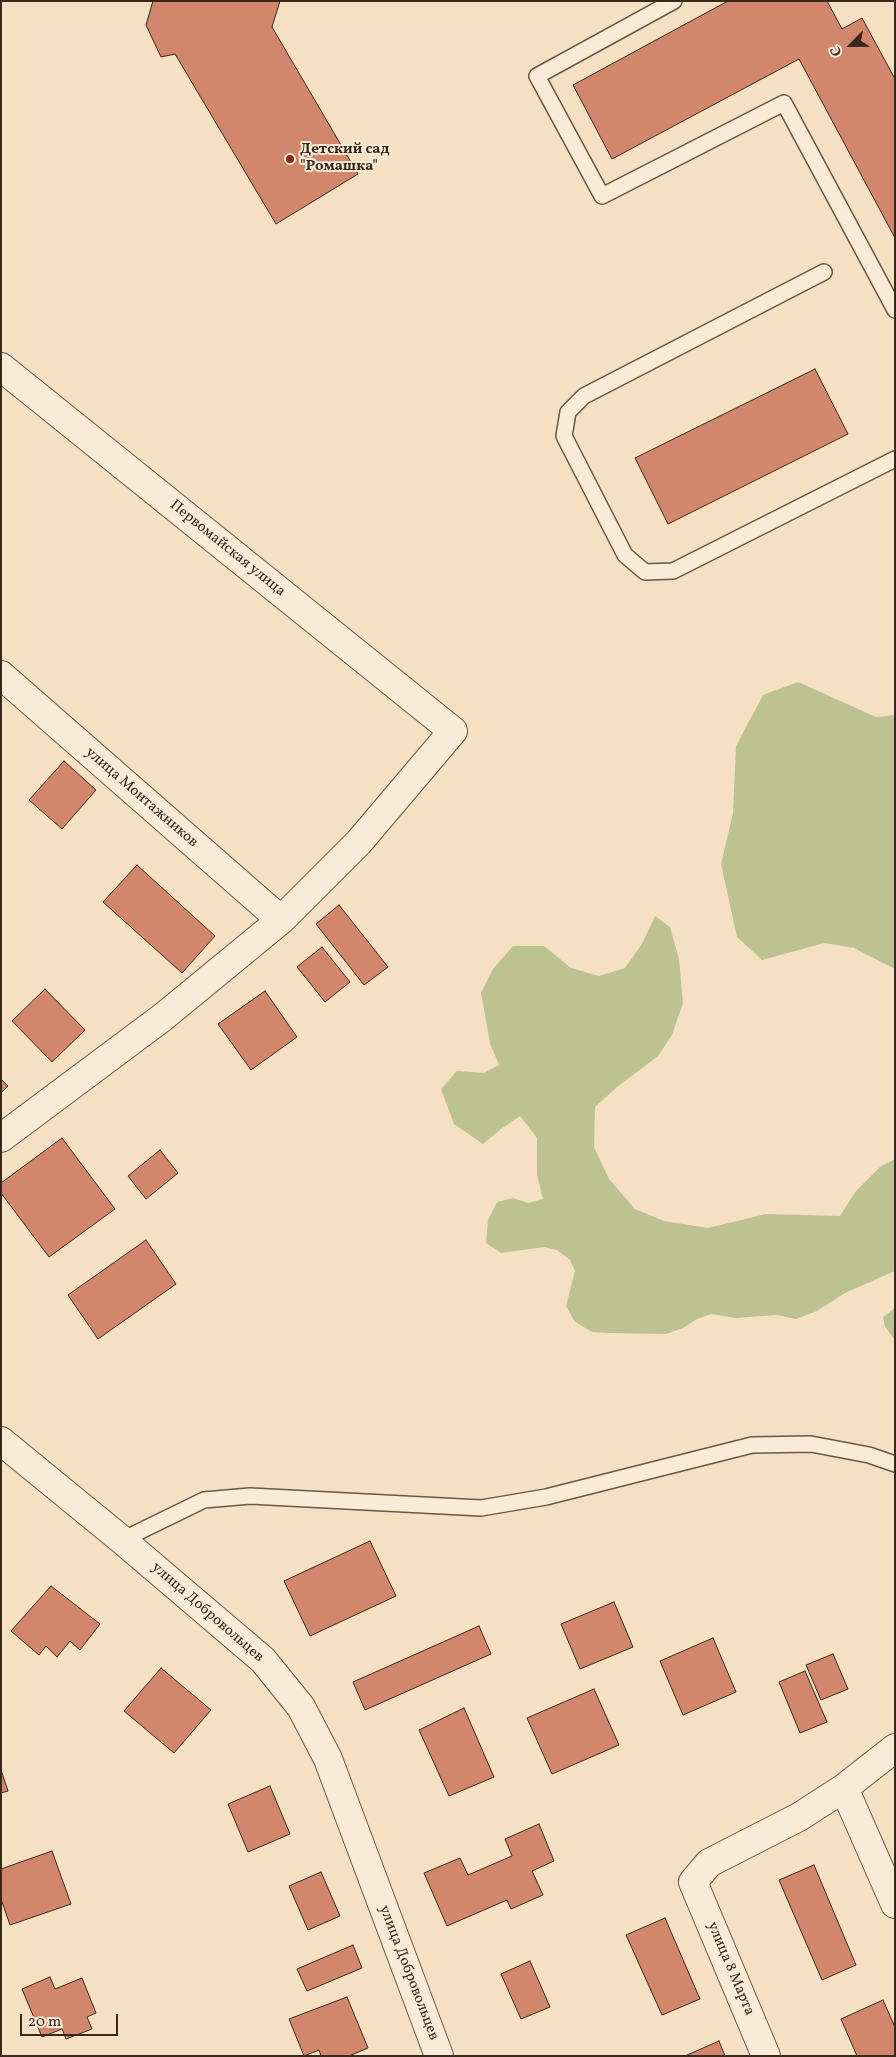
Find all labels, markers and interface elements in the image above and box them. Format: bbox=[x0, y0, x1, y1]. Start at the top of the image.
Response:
north arrow bbox=[826, 20, 876, 70]
text: С bbox=[826, 43, 847, 59]
place label: Детский сад "Ромашка" bbox=[300, 141, 390, 176]
marker: Детский сад "Ромашка" bbox=[284, 153, 296, 165]
street label: Первомайская улица bbox=[165, 497, 289, 601]
street label: улица Монтажников bbox=[81, 744, 201, 852]
street label: улица Добровольцев bbox=[147, 1559, 267, 1667]
street label: улица Добровольцев bbox=[374, 1903, 442, 2043]
street label: улица 8 Марта bbox=[702, 1920, 758, 2018]
scale bar bbox=[22, 2004, 120, 2036]
text: 20 m bbox=[28, 2012, 61, 2033]

